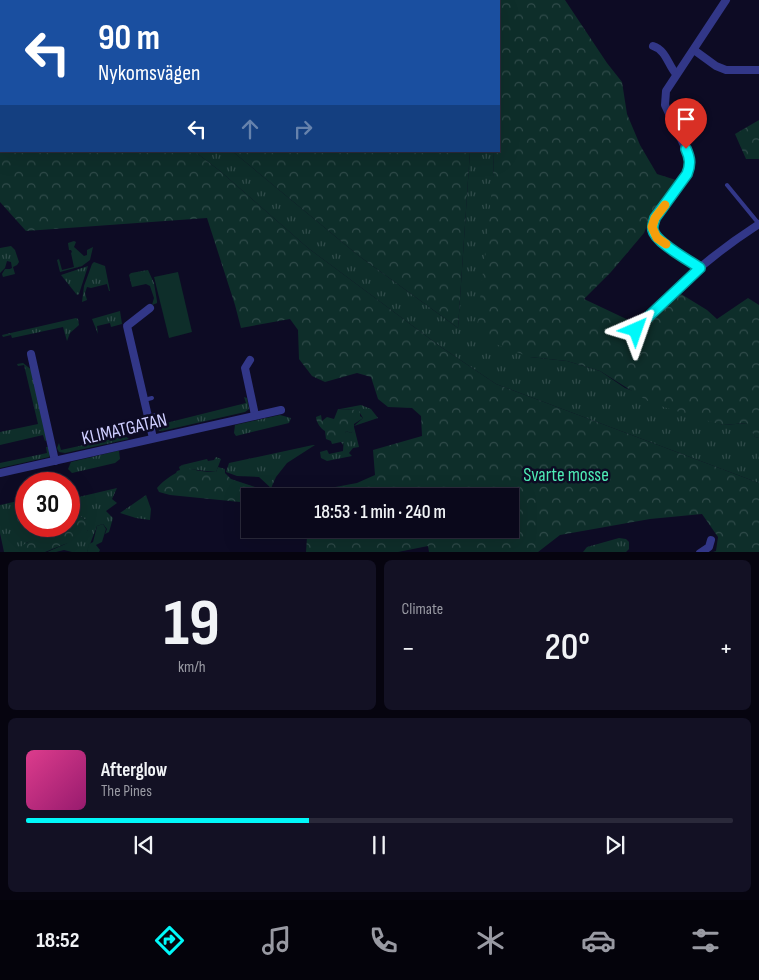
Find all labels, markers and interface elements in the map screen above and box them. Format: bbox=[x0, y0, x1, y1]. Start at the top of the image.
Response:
text: 90 m bbox=[98, 17, 160, 60]
icon: left bbox=[15, 20, 80, 85]
text: Nykomsvägen bbox=[98, 60, 200, 87]
pin bbox=[665, 98, 707, 149]
icon: arrive bbox=[672, 105, 700, 133]
icon: left bbox=[183, 115, 211, 143]
icon: ahead bbox=[236, 115, 264, 143]
icon: right bbox=[289, 115, 317, 143]
position arrow bbox=[609, 303, 661, 355]
street label: KLIMATGATAN bbox=[79, 408, 169, 450]
park label: Svarte mosse bbox=[523, 464, 609, 487]
speed limit sign: 30 bbox=[15, 472, 80, 537]
text: 18:53 · 1 min · 240 m bbox=[314, 501, 446, 524]
text: 19 bbox=[164, 586, 220, 664]
text: Climate bbox=[402, 600, 443, 619]
text: 20° bbox=[545, 625, 590, 670]
text: − bbox=[402, 632, 415, 665]
text: + bbox=[719, 632, 733, 665]
text: km/h bbox=[178, 658, 206, 677]
text: Afterglow bbox=[101, 759, 167, 782]
text: The Pines bbox=[101, 782, 152, 801]
icon: previous bbox=[130, 831, 158, 859]
icon: pause bbox=[365, 831, 393, 859]
icon: next bbox=[601, 831, 629, 859]
icon: directions bbox=[152, 923, 187, 958]
icon: music bbox=[259, 923, 294, 958]
icon: phone bbox=[366, 923, 401, 958]
icon: climate bbox=[473, 923, 508, 958]
icon: car bbox=[581, 923, 616, 958]
icon: filters bbox=[688, 923, 723, 958]
text: 18:52 bbox=[36, 927, 79, 954]

